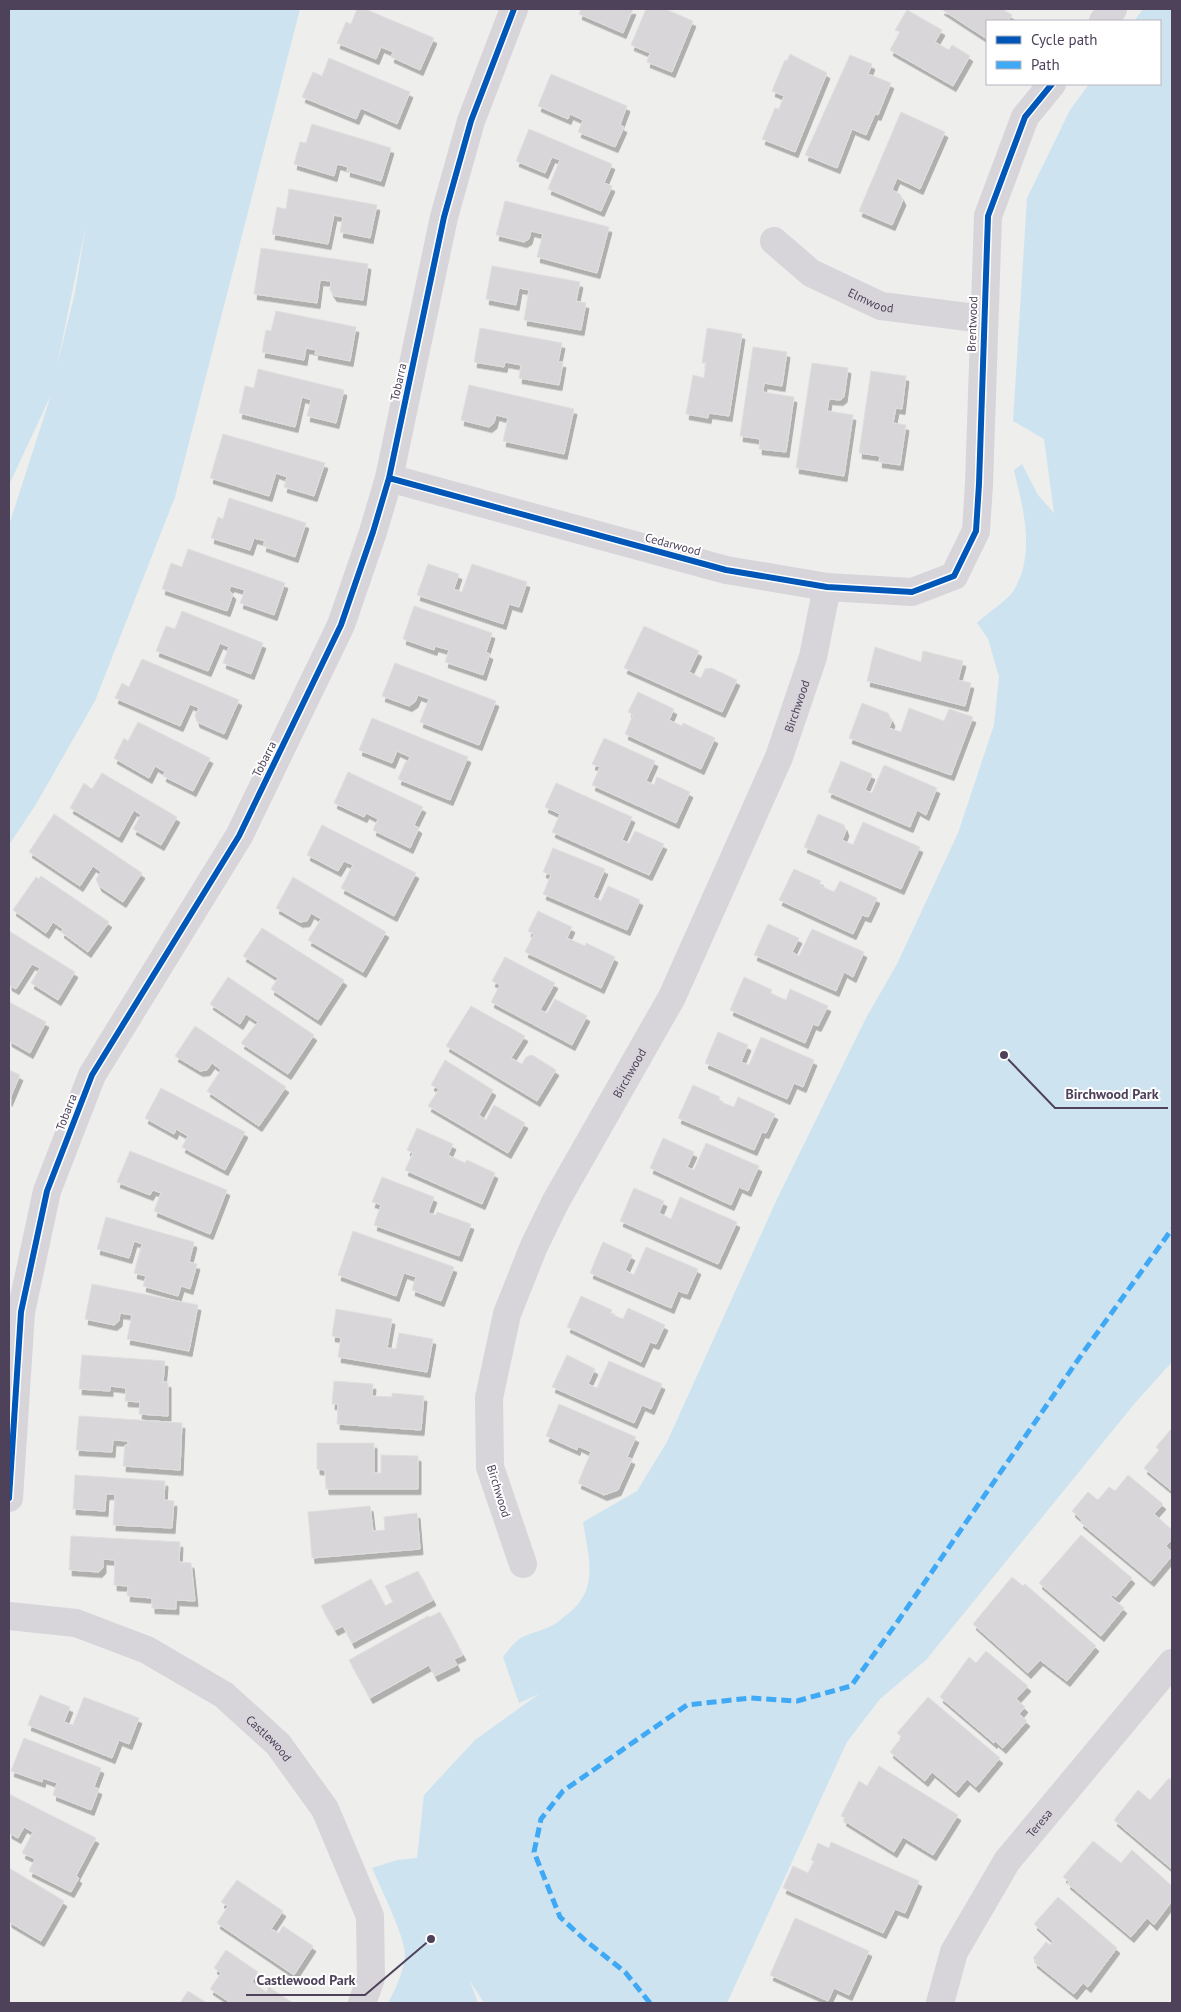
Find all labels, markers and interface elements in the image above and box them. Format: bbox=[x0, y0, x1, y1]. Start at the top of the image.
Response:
legend bbox=[986, 20, 1161, 85]
text: Cycle path bbox=[1031, 30, 1097, 49]
text: Path bbox=[1031, 55, 1060, 74]
street label: Elmwood bbox=[846, 284, 894, 315]
street label: Brentwood bbox=[964, 296, 980, 352]
street label: Tobarra bbox=[387, 362, 409, 402]
street label: Cedarwood bbox=[644, 529, 702, 559]
street label: Birchwood bbox=[781, 678, 812, 734]
street label: Tobarra bbox=[249, 739, 279, 779]
street label: Birchwood bbox=[609, 1046, 649, 1100]
callout: Birchwood Park bbox=[1055, 1079, 1168, 1108]
text: Birchwood Park bbox=[1065, 1085, 1159, 1103]
street label: Tobarra bbox=[52, 1091, 80, 1132]
street label: Birchwood bbox=[484, 1463, 514, 1519]
street label: Castlewood bbox=[243, 1712, 295, 1764]
street label: Teresa bbox=[1023, 1805, 1055, 1840]
callout: Castlewood Park bbox=[246, 1966, 365, 1995]
text: Castlewood Park bbox=[257, 1971, 356, 1989]

